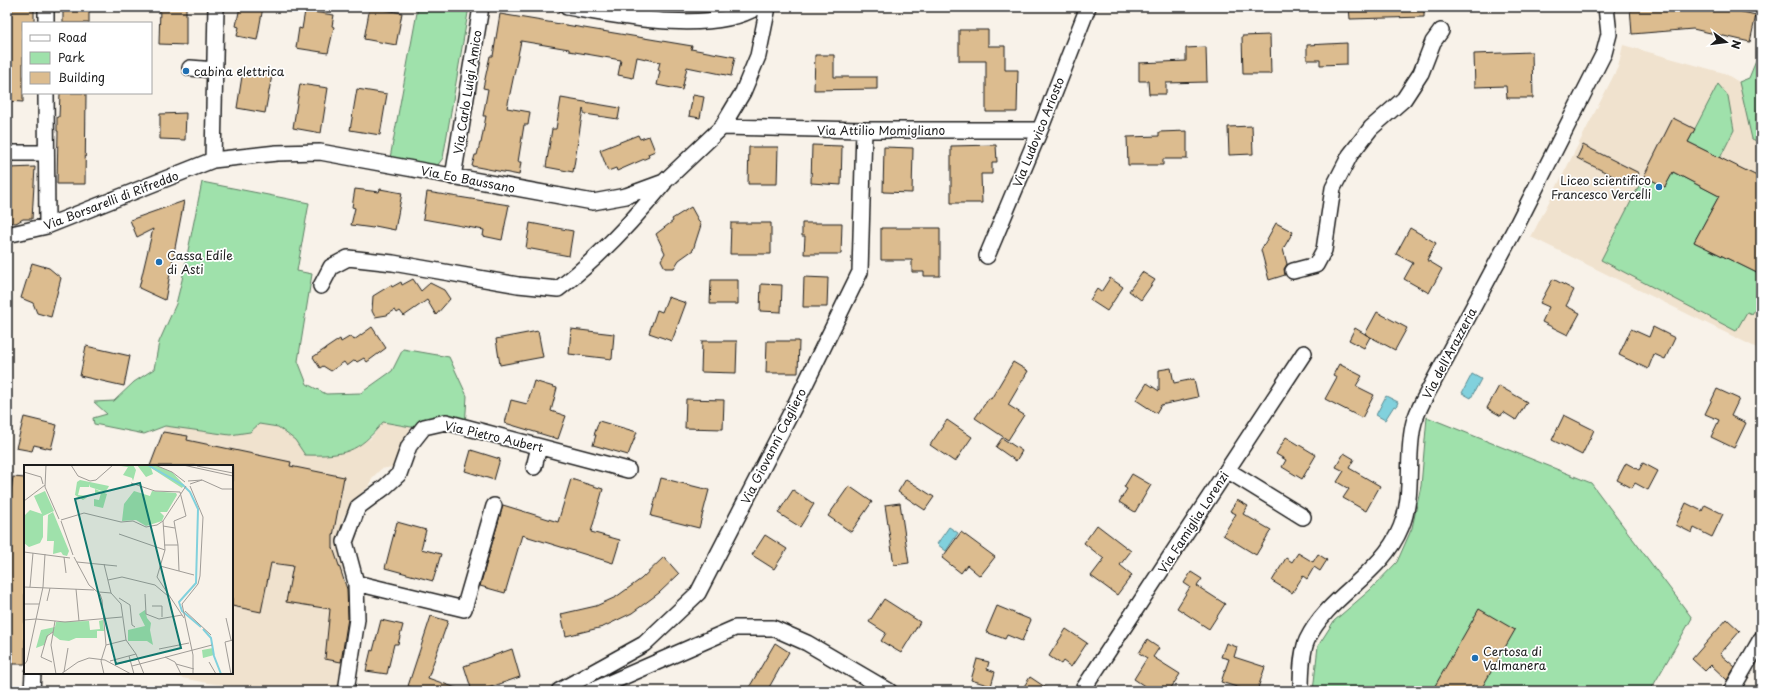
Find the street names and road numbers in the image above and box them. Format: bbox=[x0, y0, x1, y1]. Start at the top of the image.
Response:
street label: Via Carlo Luigi Amico bbox=[448, 28, 486, 155]
street label: Via Ludovico Ariosto bbox=[1008, 74, 1068, 190]
street label: Via Attilio Momigliano bbox=[817, 121, 945, 139]
street label: Via Eo Baussano bbox=[419, 161, 517, 197]
street label: Via Borsarelli di Rifreddo bbox=[41, 166, 181, 234]
street label: Via dell'Arazzeria bbox=[1417, 304, 1481, 402]
street label: Via Giovanni Cagliero bbox=[736, 385, 810, 507]
street label: Via Pietro Aubert bbox=[443, 416, 545, 456]
street label: Via Famiglia Lorenzi bbox=[1153, 467, 1233, 577]

